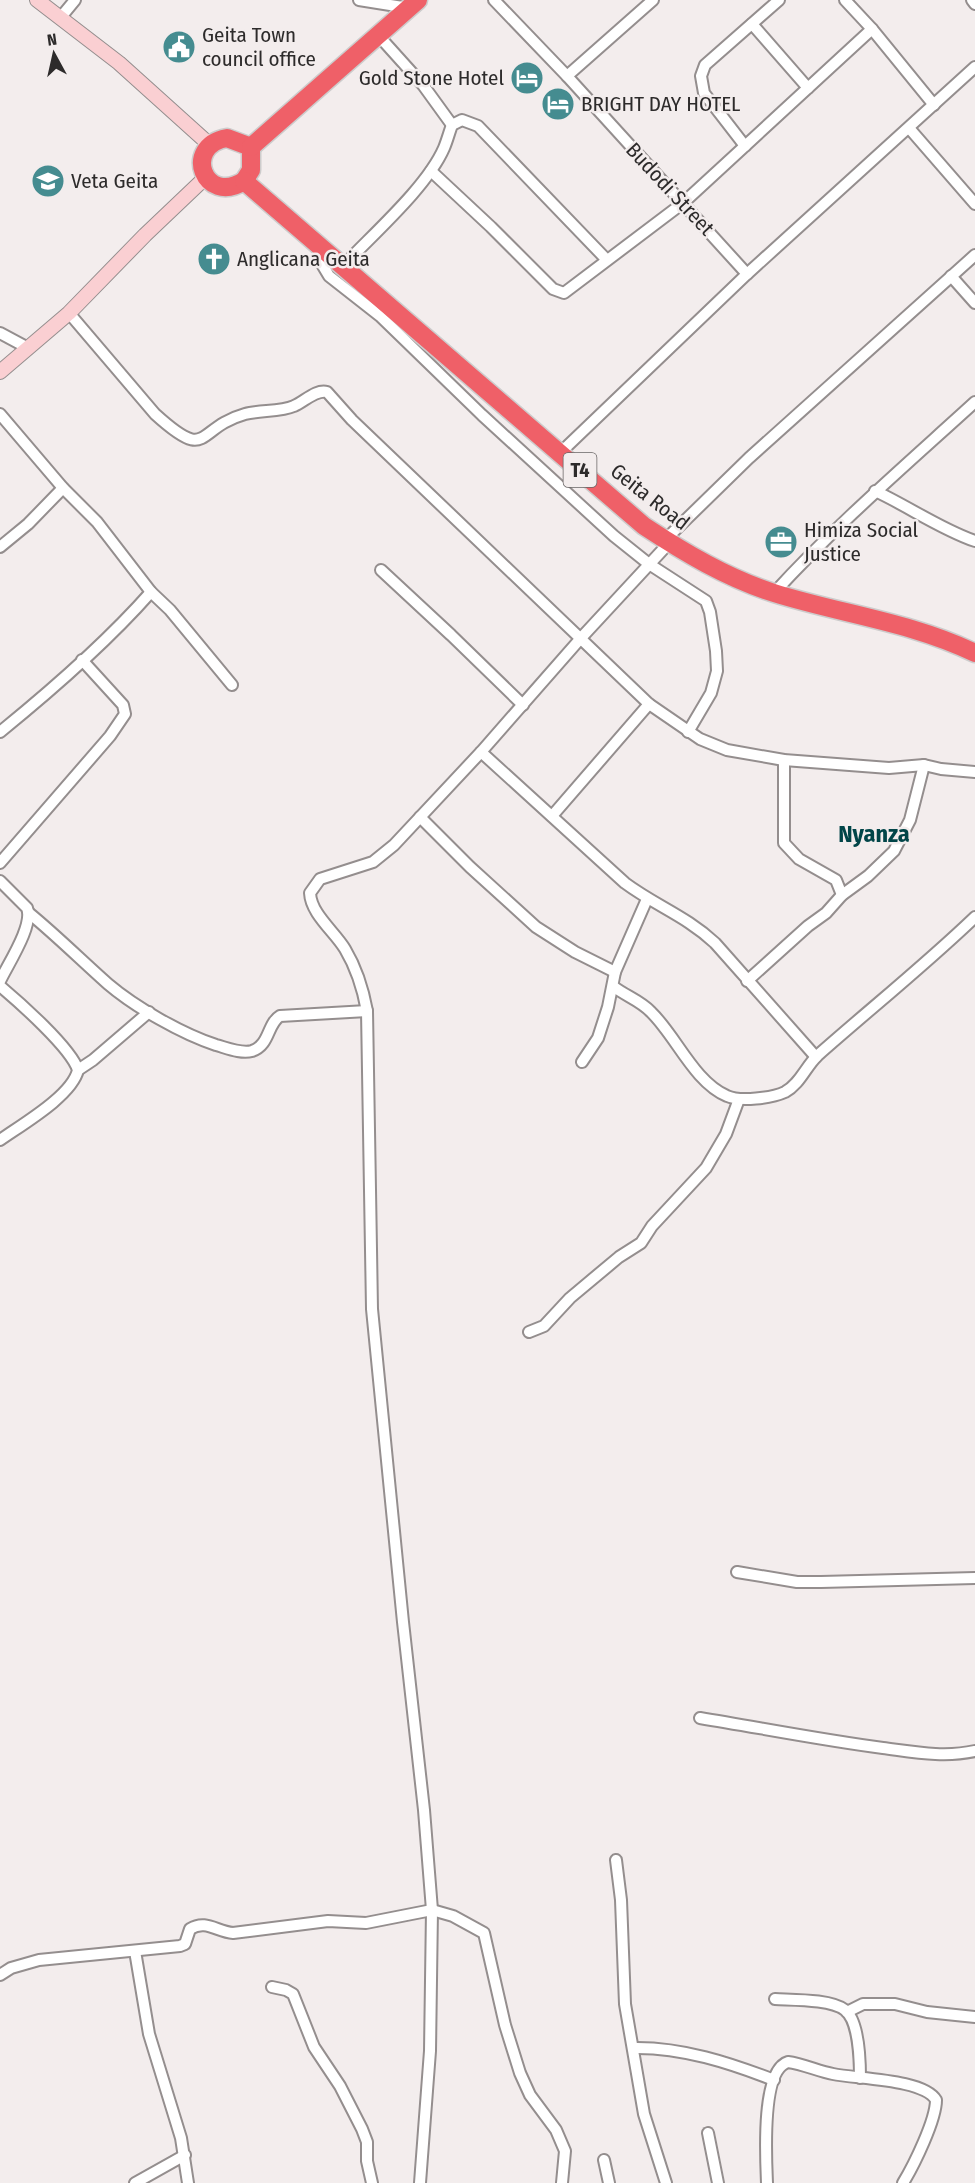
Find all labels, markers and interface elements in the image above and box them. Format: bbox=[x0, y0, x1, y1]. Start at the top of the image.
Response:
place label: Geita Town council office bbox=[202, 22, 316, 72]
north arrow bbox=[24, 24, 84, 84]
public building icon: Geita Town council office bbox=[161, 29, 197, 65]
text: N bbox=[46, 30, 58, 50]
hotel icon: Gold Stone Hotel bbox=[509, 60, 545, 96]
place label: Gold Stone Hotel bbox=[359, 65, 504, 91]
hotel icon: BRIGHT DAY HOTEL bbox=[540, 86, 576, 122]
place label: BRIGHT DAY HOTEL bbox=[581, 91, 741, 117]
street label: Budodi Street bbox=[620, 137, 720, 241]
school or university icon: Veta Geita bbox=[30, 163, 66, 199]
place label: Veta Geita bbox=[71, 168, 158, 194]
church icon: Anglicana Geita bbox=[196, 241, 232, 277]
place label: Anglicana Geita bbox=[237, 246, 370, 272]
road number: T4 bbox=[564, 453, 596, 487]
street label: Geita Road bbox=[605, 458, 695, 536]
place label: Himiza Social Justice bbox=[804, 517, 919, 567]
office icon: Himiza Social Justice bbox=[763, 524, 799, 560]
district label: Nyanza bbox=[838, 820, 910, 848]

